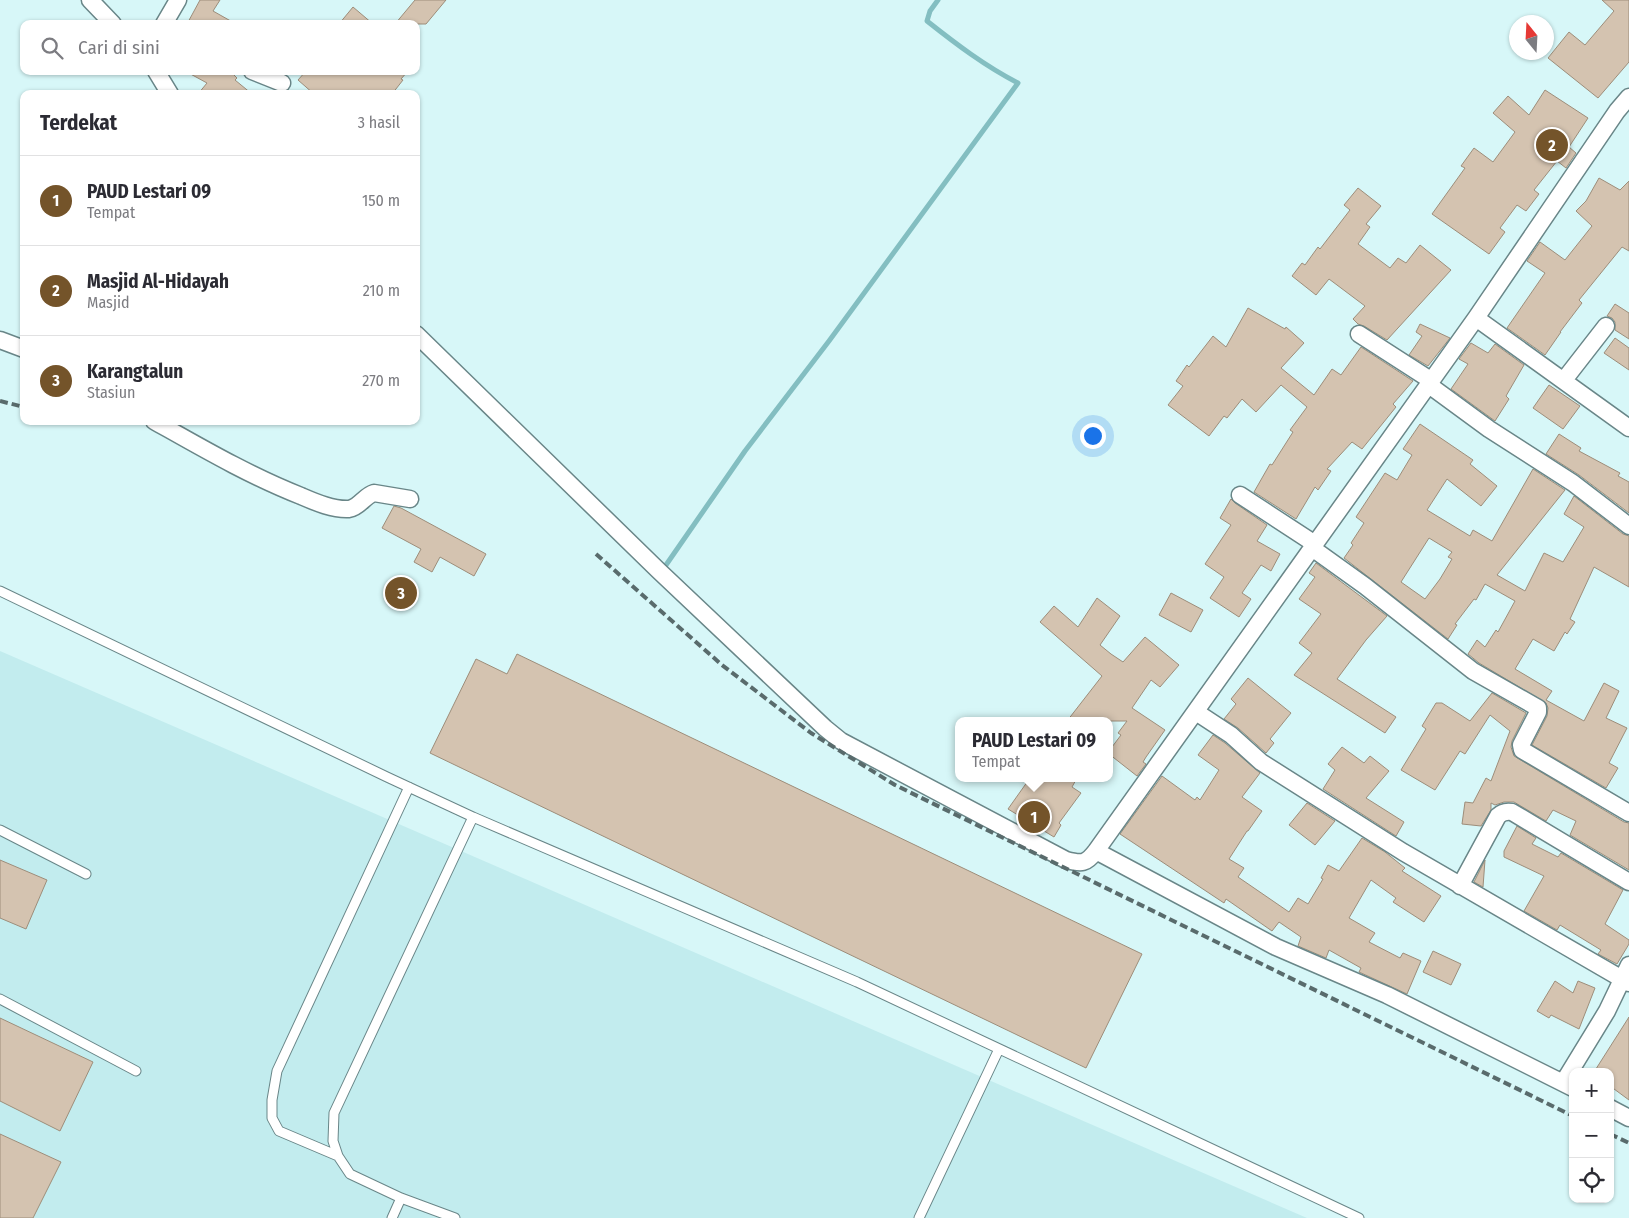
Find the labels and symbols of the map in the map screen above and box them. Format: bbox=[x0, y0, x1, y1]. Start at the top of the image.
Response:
north arrow bbox=[1509, 15, 1554, 60]
pin: 2 bbox=[1536, 126, 1568, 164]
your location bbox=[1080, 423, 1106, 449]
pin: 3 bbox=[385, 574, 417, 612]
pin: 1 bbox=[1018, 798, 1050, 836]

